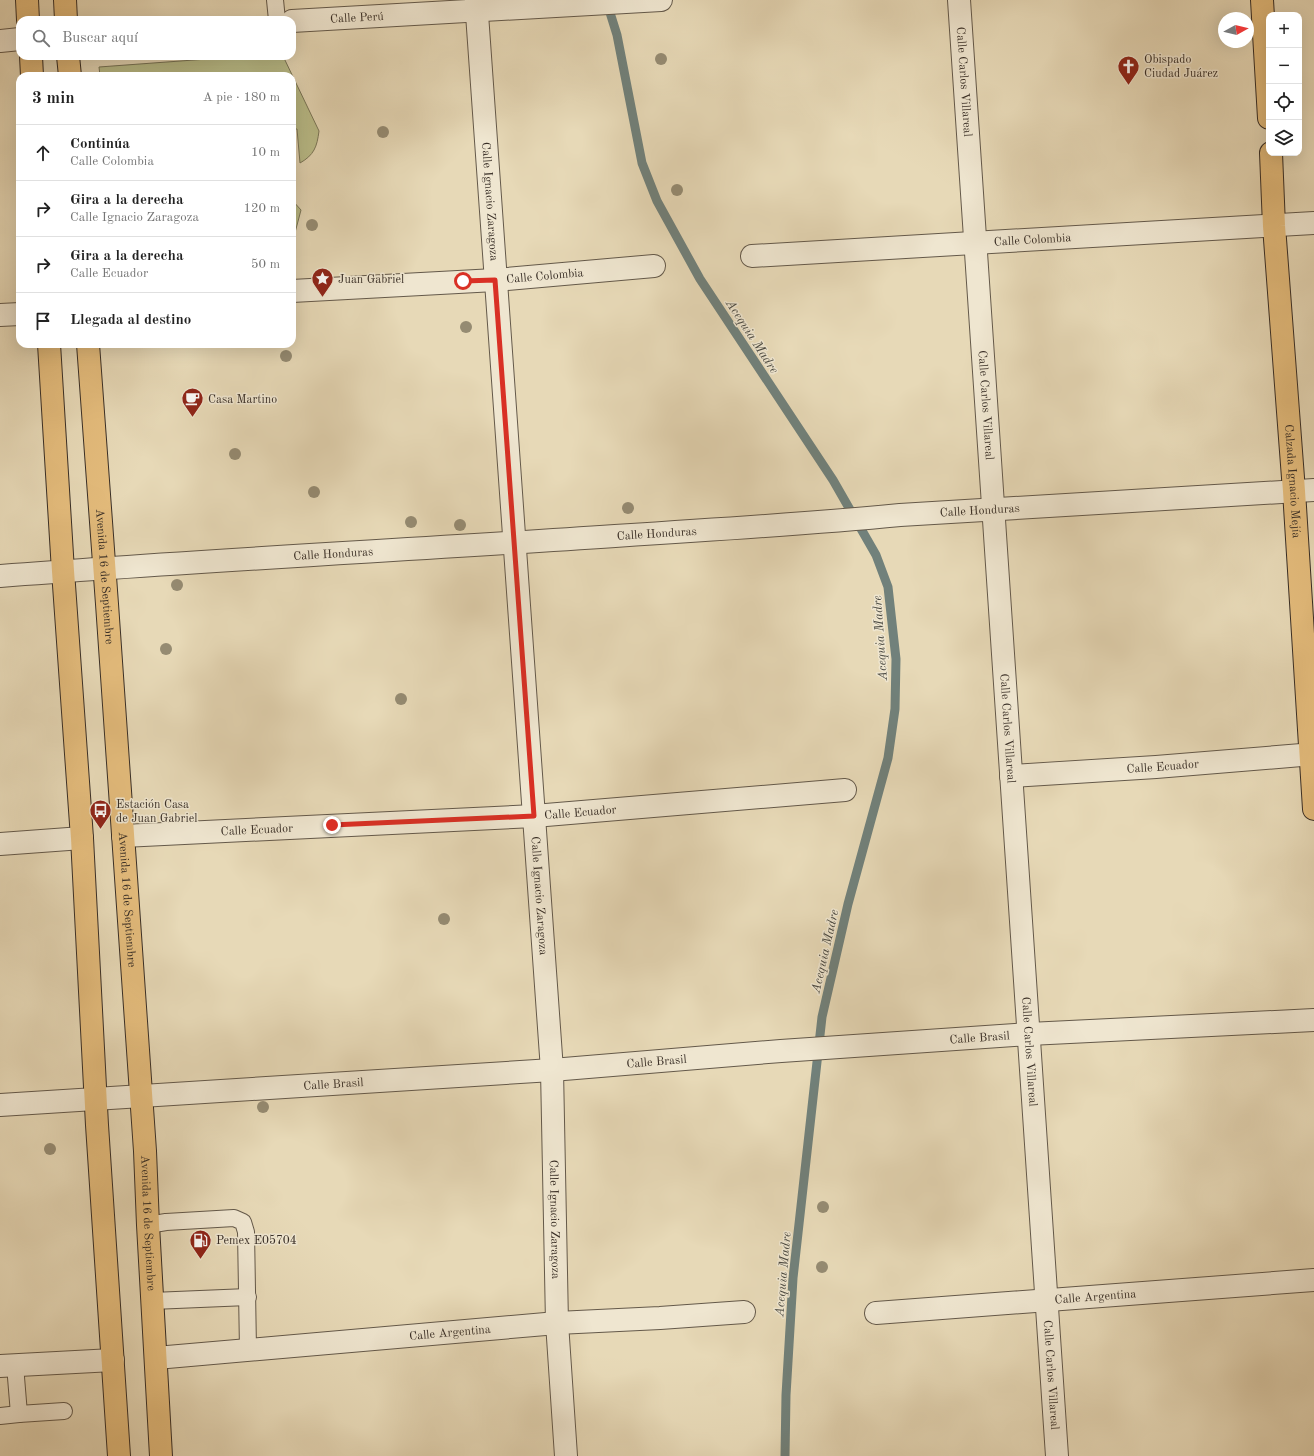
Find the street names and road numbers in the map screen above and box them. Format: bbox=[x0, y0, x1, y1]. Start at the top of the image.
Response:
street label: Calle Perú bbox=[330, 11, 385, 26]
street label: Calle Carlos Villareal bbox=[954, 27, 973, 137]
street label: Calle Ignacio Zaragoza bbox=[479, 142, 500, 261]
street label: Calle Colombia bbox=[994, 232, 1072, 249]
street label: Calle Colombia bbox=[506, 267, 584, 286]
street label: Calle Carlos Villareal bbox=[976, 350, 995, 461]
street label: Calzada Ignacio Mejía bbox=[1282, 424, 1302, 539]
street label: Calle Honduras bbox=[940, 503, 1020, 520]
street label: Avenida 16 de Septiembre bbox=[93, 508, 115, 645]
street label: Calle Honduras bbox=[616, 526, 697, 543]
street label: Calle Honduras bbox=[293, 546, 374, 563]
street label: Calle Carlos Villareal bbox=[997, 673, 1017, 784]
street label: Calle Ecuador bbox=[1126, 758, 1199, 776]
street label: Calle Ecuador bbox=[544, 804, 617, 822]
street label: Calle Ecuador bbox=[220, 823, 293, 838]
street label: Avenida 16 de Septiembre bbox=[116, 831, 137, 968]
street label: Calle Ignacio Zaragoza bbox=[528, 836, 549, 956]
street label: Calle Carlos Villareal bbox=[1019, 996, 1038, 1107]
street label: Calle Brasil bbox=[949, 1030, 1010, 1046]
street label: Calle Brasil bbox=[626, 1054, 687, 1071]
street label: Calle Brasil bbox=[303, 1077, 364, 1093]
street label: Avenida 16 de Septiembre bbox=[138, 1155, 157, 1292]
street label: Calle Ignacio Zaragoza bbox=[547, 1160, 561, 1279]
street label: Calle Argentina bbox=[1054, 1288, 1137, 1307]
street label: Calle Carlos Villareal bbox=[1041, 1320, 1060, 1430]
street label: Calle Argentina bbox=[409, 1324, 491, 1343]

